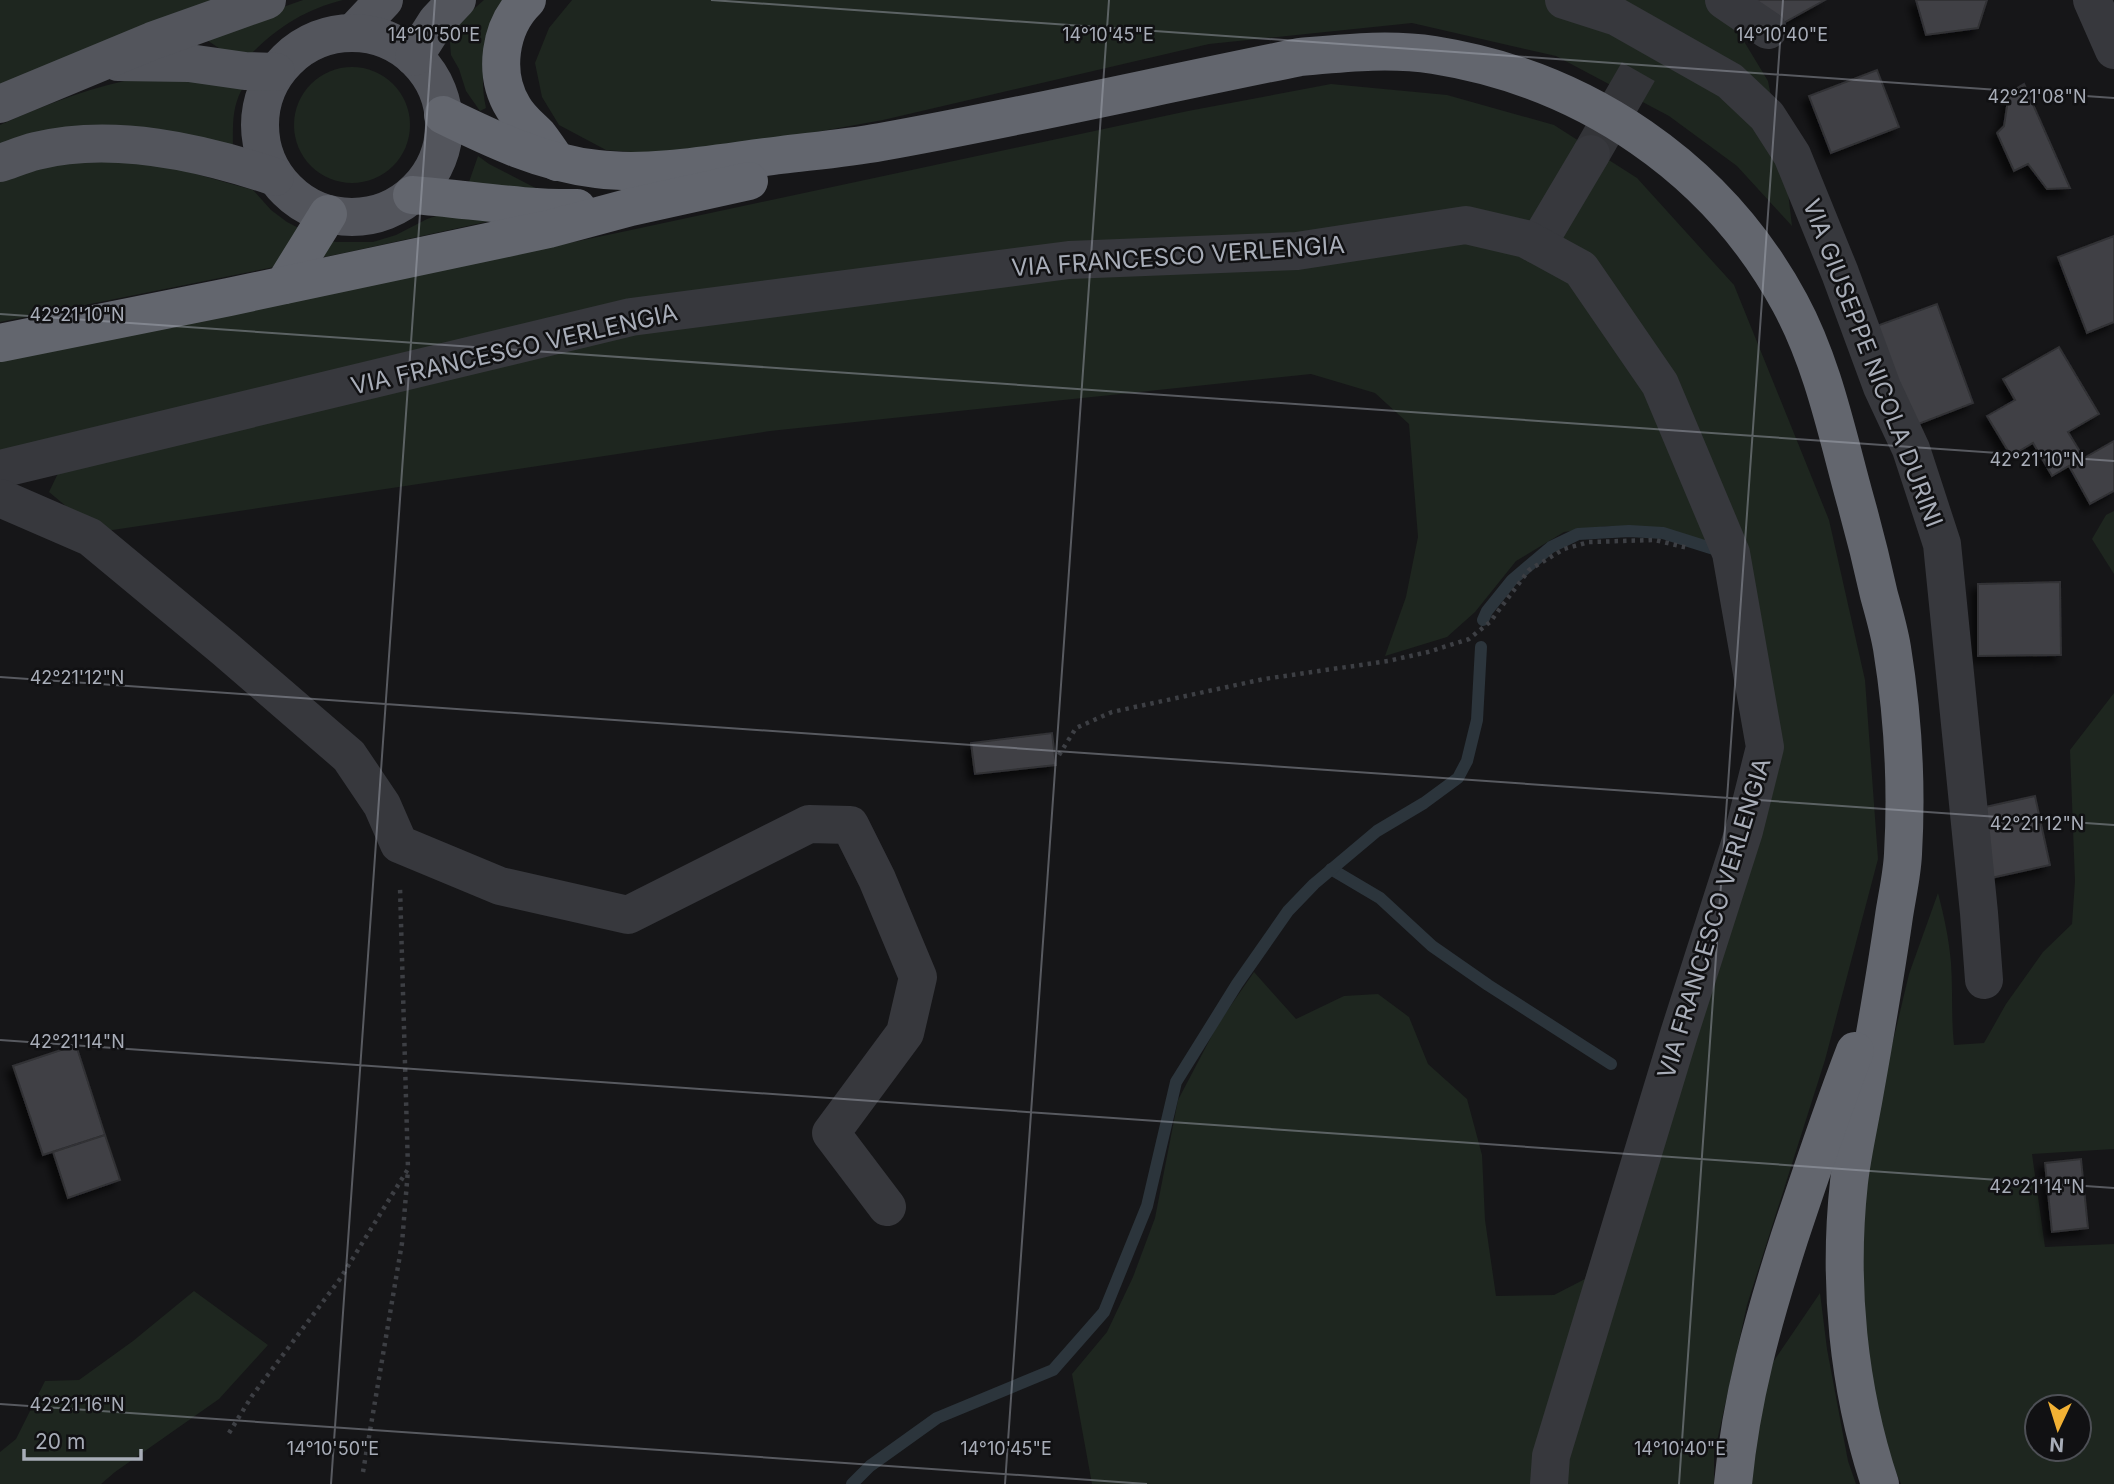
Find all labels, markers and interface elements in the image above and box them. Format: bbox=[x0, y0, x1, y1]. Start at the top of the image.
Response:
text: 14°10'50"E bbox=[388, 24, 480, 45]
text: 14°10'45"E bbox=[1062, 24, 1154, 45]
text: 14°10'40"E bbox=[1736, 24, 1828, 45]
text: 42°21'08"N bbox=[1988, 86, 2086, 107]
street label: VIA GIUSEPPE NICOLA DURINI bbox=[1797, 195, 1949, 531]
street label: VIA FRANCESCO VERLENGIA bbox=[1010, 230, 1346, 282]
street label: VIA FRANCESCO VERLENGIA bbox=[348, 297, 680, 401]
text: 42°21'10"N bbox=[29, 304, 125, 325]
text: 42°21'10"N bbox=[1989, 449, 2085, 470]
text: 42°21'12"N bbox=[30, 667, 124, 688]
street label: VIA FRANCESCO VERLENGIA bbox=[1651, 754, 1777, 1082]
text: 42°21'12"N bbox=[1990, 813, 2084, 834]
text: 42°21'14"N bbox=[29, 1031, 125, 1052]
text: 42°21'14"N bbox=[1989, 1176, 2085, 1197]
north arrow bbox=[2023, 1393, 2093, 1463]
text: 42°21'16"N bbox=[30, 1394, 124, 1415]
scale bar bbox=[24, 1418, 142, 1462]
text: 20 m bbox=[35, 1429, 85, 1454]
text: N bbox=[2049, 1432, 2065, 1456]
text: 14°10'50"E bbox=[287, 1438, 379, 1459]
text: 14°10'45"E bbox=[960, 1438, 1052, 1459]
text: 14°10'40"E bbox=[1634, 1438, 1726, 1459]

